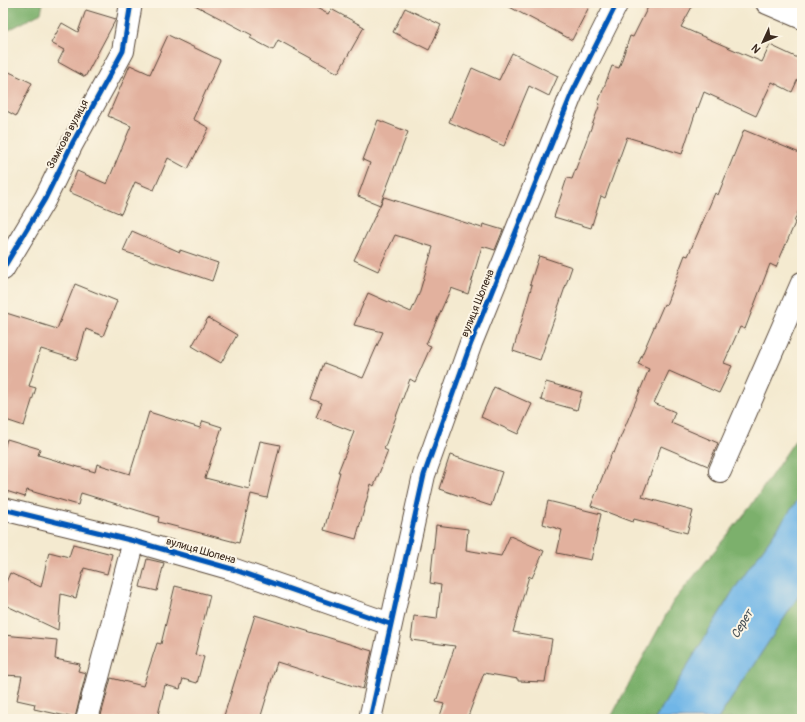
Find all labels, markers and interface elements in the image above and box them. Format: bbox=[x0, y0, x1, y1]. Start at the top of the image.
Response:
north arrow bbox=[743, 22, 783, 62]
text: N bbox=[749, 41, 763, 56]
street label: Замкова вулиця bbox=[44, 97, 91, 171]
street label: вулиця Шопена bbox=[458, 267, 497, 339]
street label: вулиця Шопена bbox=[165, 534, 237, 567]
water label: Серет bbox=[728, 605, 758, 641]

